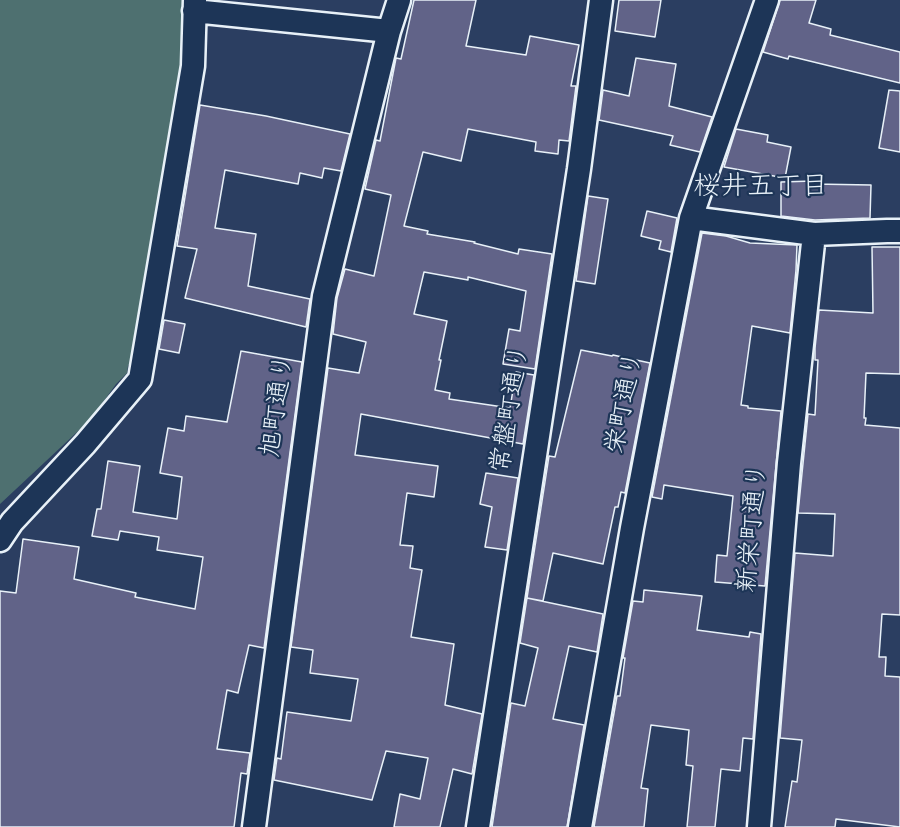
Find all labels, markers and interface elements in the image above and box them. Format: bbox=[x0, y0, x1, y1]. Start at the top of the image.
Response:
district label: 桜井五丁目 bbox=[694, 174, 828, 206]
street label: 常盤町通り bbox=[487, 342, 539, 476]
street label: 栄町通り bbox=[602, 349, 652, 457]
street label: 旭町通り bbox=[257, 352, 303, 460]
street label: 新栄町通り bbox=[734, 462, 776, 594]

